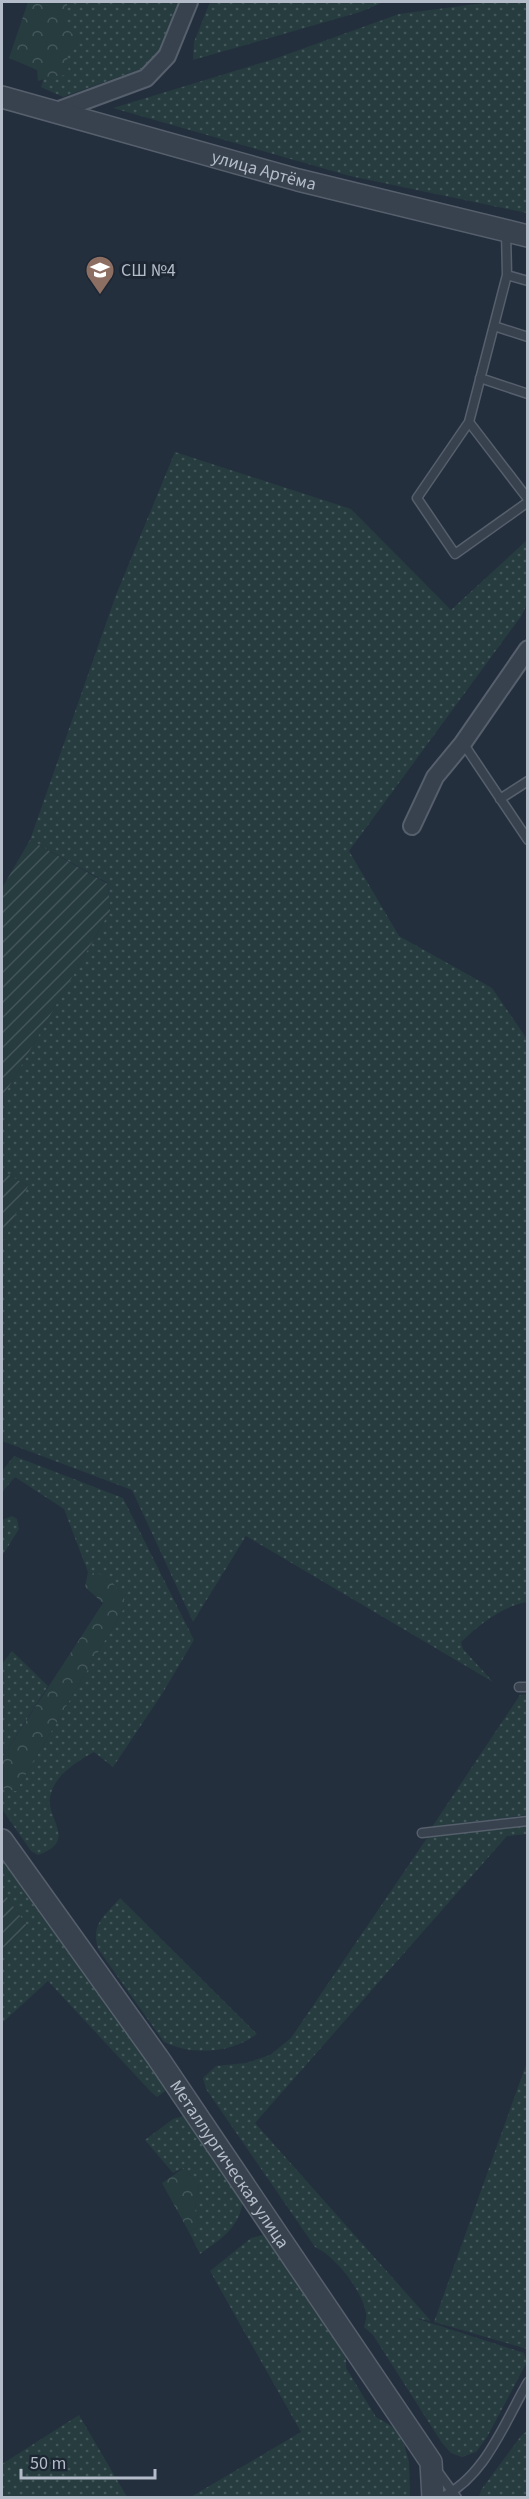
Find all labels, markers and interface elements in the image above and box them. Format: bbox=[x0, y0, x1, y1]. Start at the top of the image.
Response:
street label: улица Артёма bbox=[208, 144, 319, 197]
school or university icon: СШ №4 bbox=[84, 254, 116, 296]
place label: СШ №4 bbox=[121, 258, 176, 283]
street label: Металлургическая улица bbox=[163, 2075, 295, 2253]
scale bar bbox=[21, 2442, 154, 2480]
text: 50 m bbox=[30, 2451, 66, 2476]

